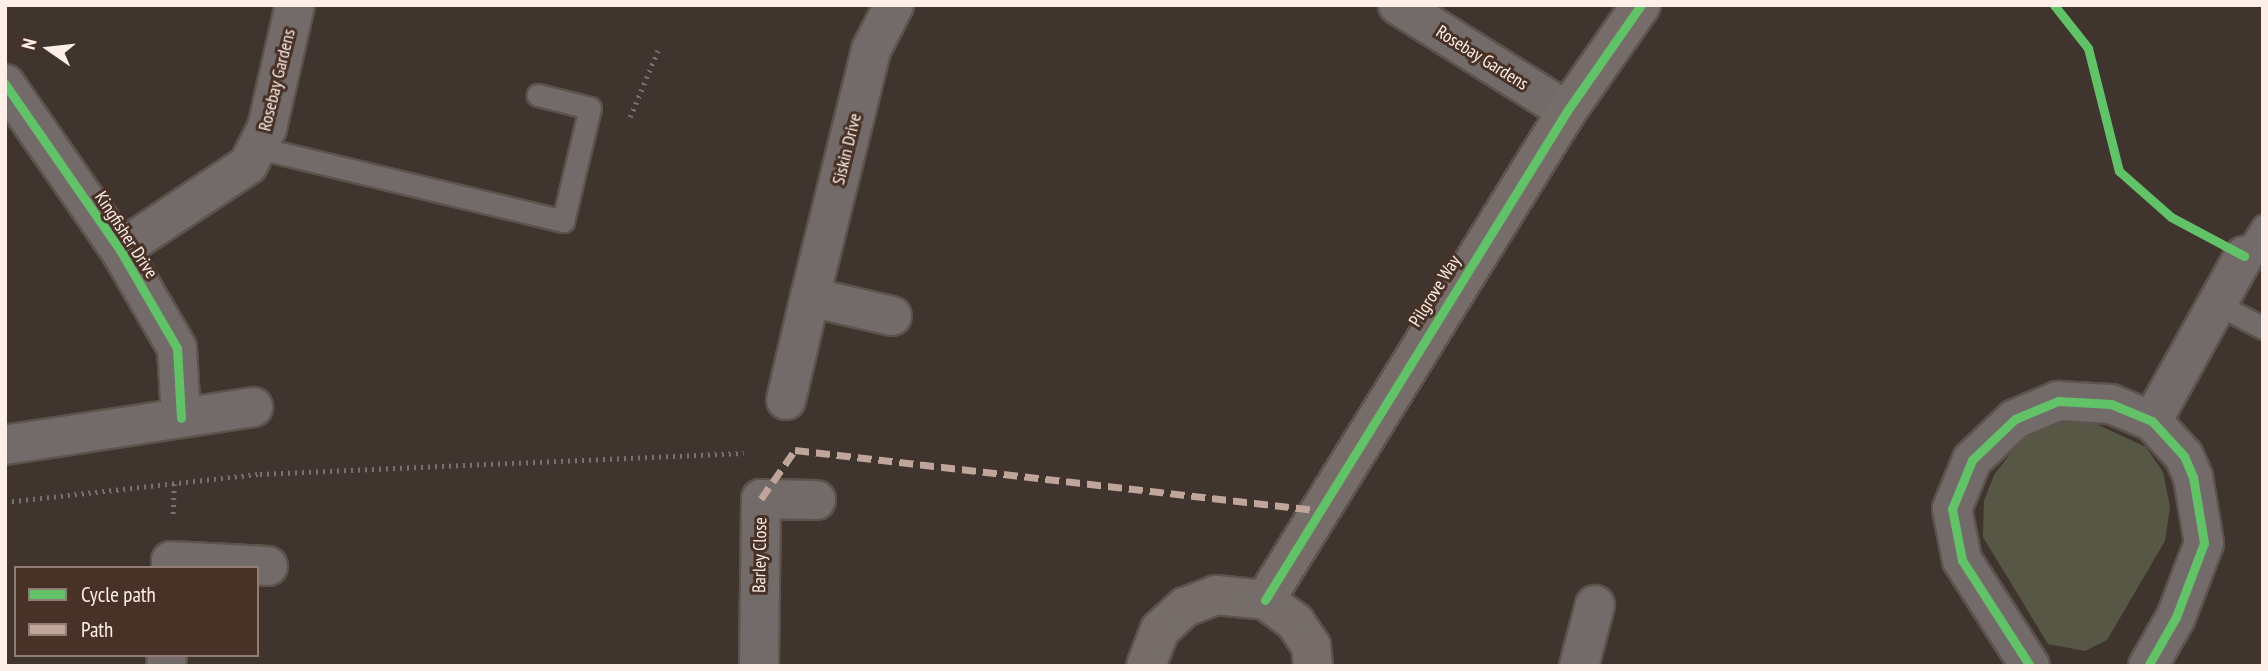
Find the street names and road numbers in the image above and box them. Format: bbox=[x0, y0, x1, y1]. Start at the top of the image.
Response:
street label: Rosebay Gardens bbox=[1432, 21, 1532, 95]
street label: Rosebay Gardens bbox=[254, 26, 300, 134]
street label: Siskin Drive bbox=[828, 111, 866, 187]
street label: Kingfisher Drive bbox=[90, 188, 162, 282]
street label: Pilgrove Way bbox=[1405, 251, 1465, 331]
street label: Barley Close bbox=[749, 517, 771, 593]

